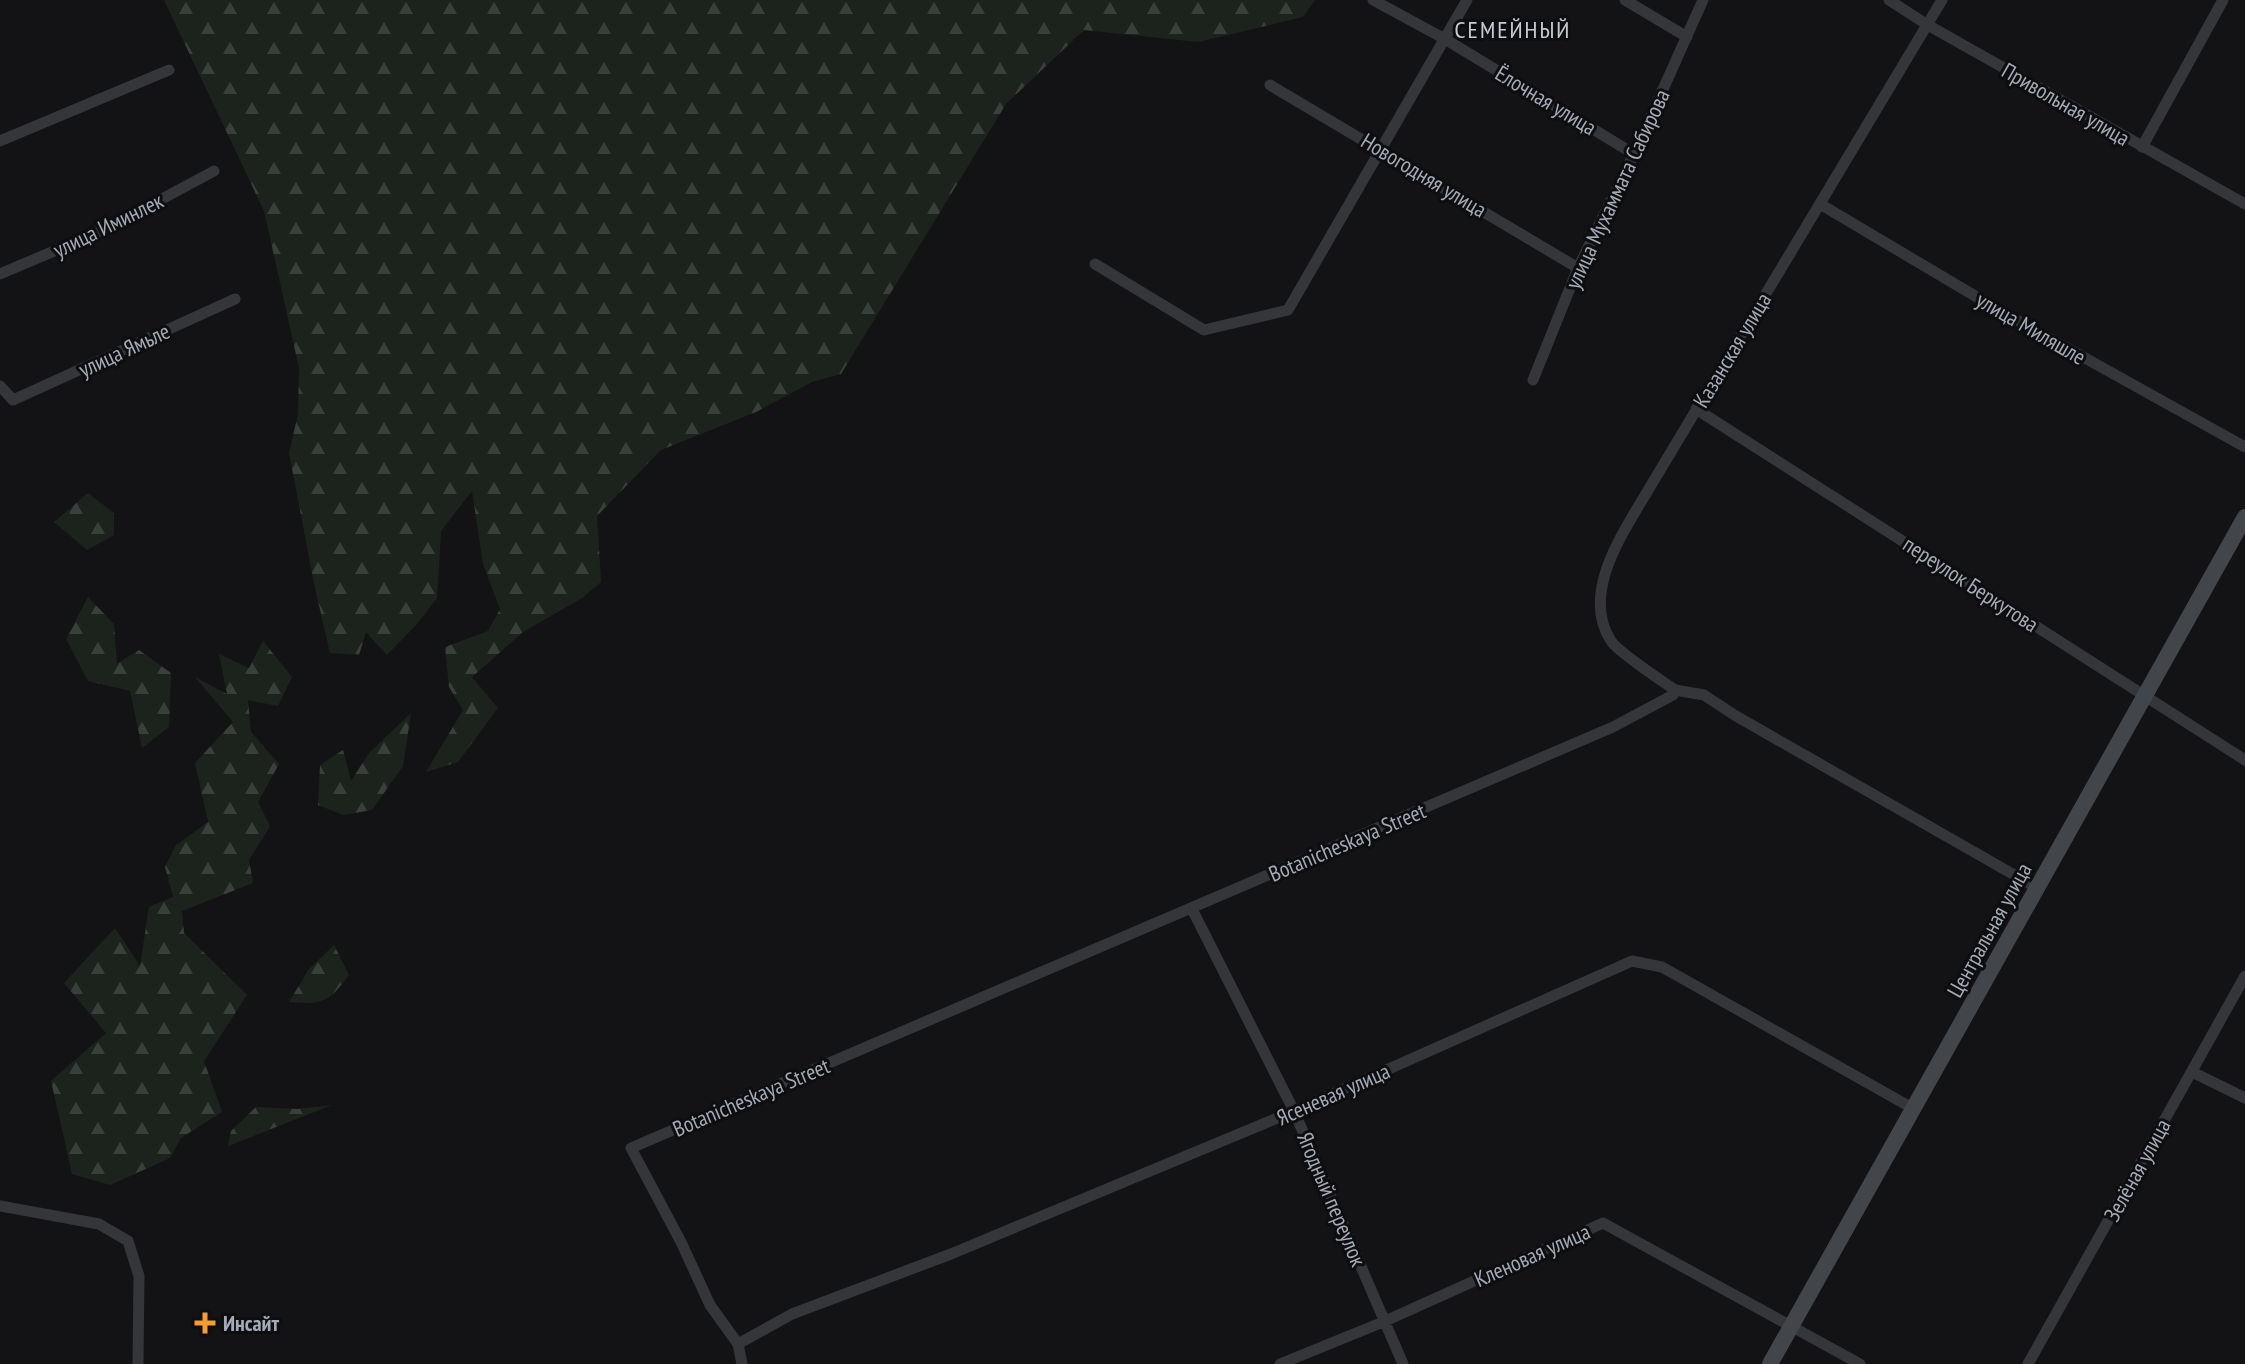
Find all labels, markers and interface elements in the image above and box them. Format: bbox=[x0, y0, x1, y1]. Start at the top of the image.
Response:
district label: СЕМЕЙНЫЙ bbox=[1455, 14, 1571, 45]
street label: Привольная улица bbox=[1997, 56, 2135, 152]
street label: Ёлочная улица bbox=[1490, 59, 1602, 141]
street label: улица Мухаммата Сабирова bbox=[1558, 85, 1676, 293]
street label: Новогодняя улица bbox=[1356, 127, 1492, 223]
street label: улица Иминлек bbox=[48, 186, 168, 264]
street label: улица Миляшле bbox=[1971, 285, 2091, 371]
street label: Казанская улица bbox=[1687, 287, 1777, 413]
street label: улица Ямьле bbox=[74, 317, 174, 383]
street label: переулок Беркутова bbox=[1898, 530, 2044, 638]
street label: Botanicheskaya Street bbox=[1264, 796, 1430, 888]
street label: Центральная улица bbox=[1940, 858, 2038, 1002]
street label: Botanicheskaya Street bbox=[668, 1051, 834, 1143]
street label: Ясеневая улица bbox=[1272, 1057, 1394, 1131]
street label: Зелёная улица bbox=[2097, 1114, 2177, 1226]
street label: Ягодный переулок bbox=[1291, 1128, 1373, 1271]
street label: Кленовая улица bbox=[1470, 1217, 1594, 1293]
place label: Инсайт bbox=[223, 1309, 279, 1337]
marker: Инсайт bbox=[194, 1312, 216, 1334]

